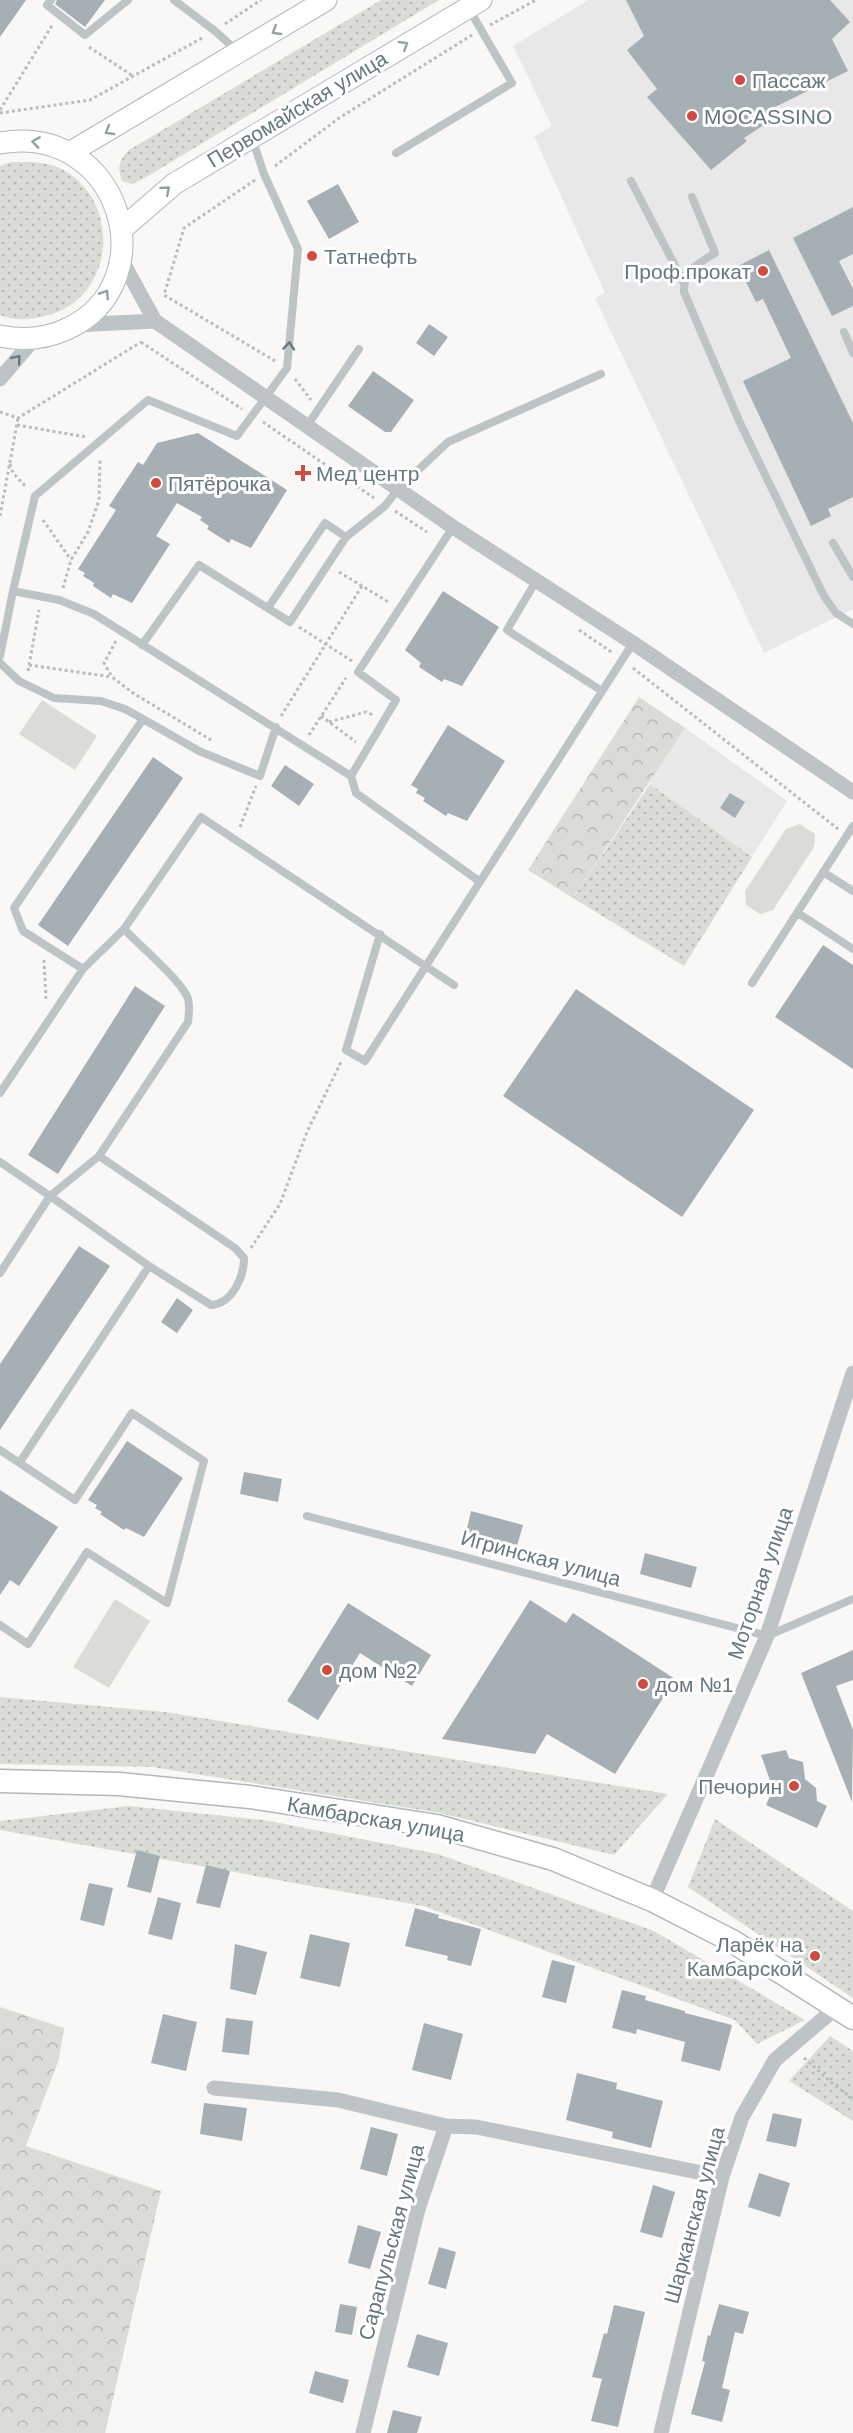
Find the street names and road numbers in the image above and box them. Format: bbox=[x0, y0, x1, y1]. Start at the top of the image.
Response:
street label: Первомайская улица bbox=[203, 46, 391, 172]
street label: Моторная улица bbox=[723, 1503, 797, 1662]
street label: Игринская улица bbox=[459, 1526, 624, 1590]
street label: Камбарская улица bbox=[285, 1792, 467, 1846]
street label: Шарканская улица bbox=[659, 2124, 729, 2306]
street label: Сарапульская улица bbox=[354, 2141, 428, 2342]

